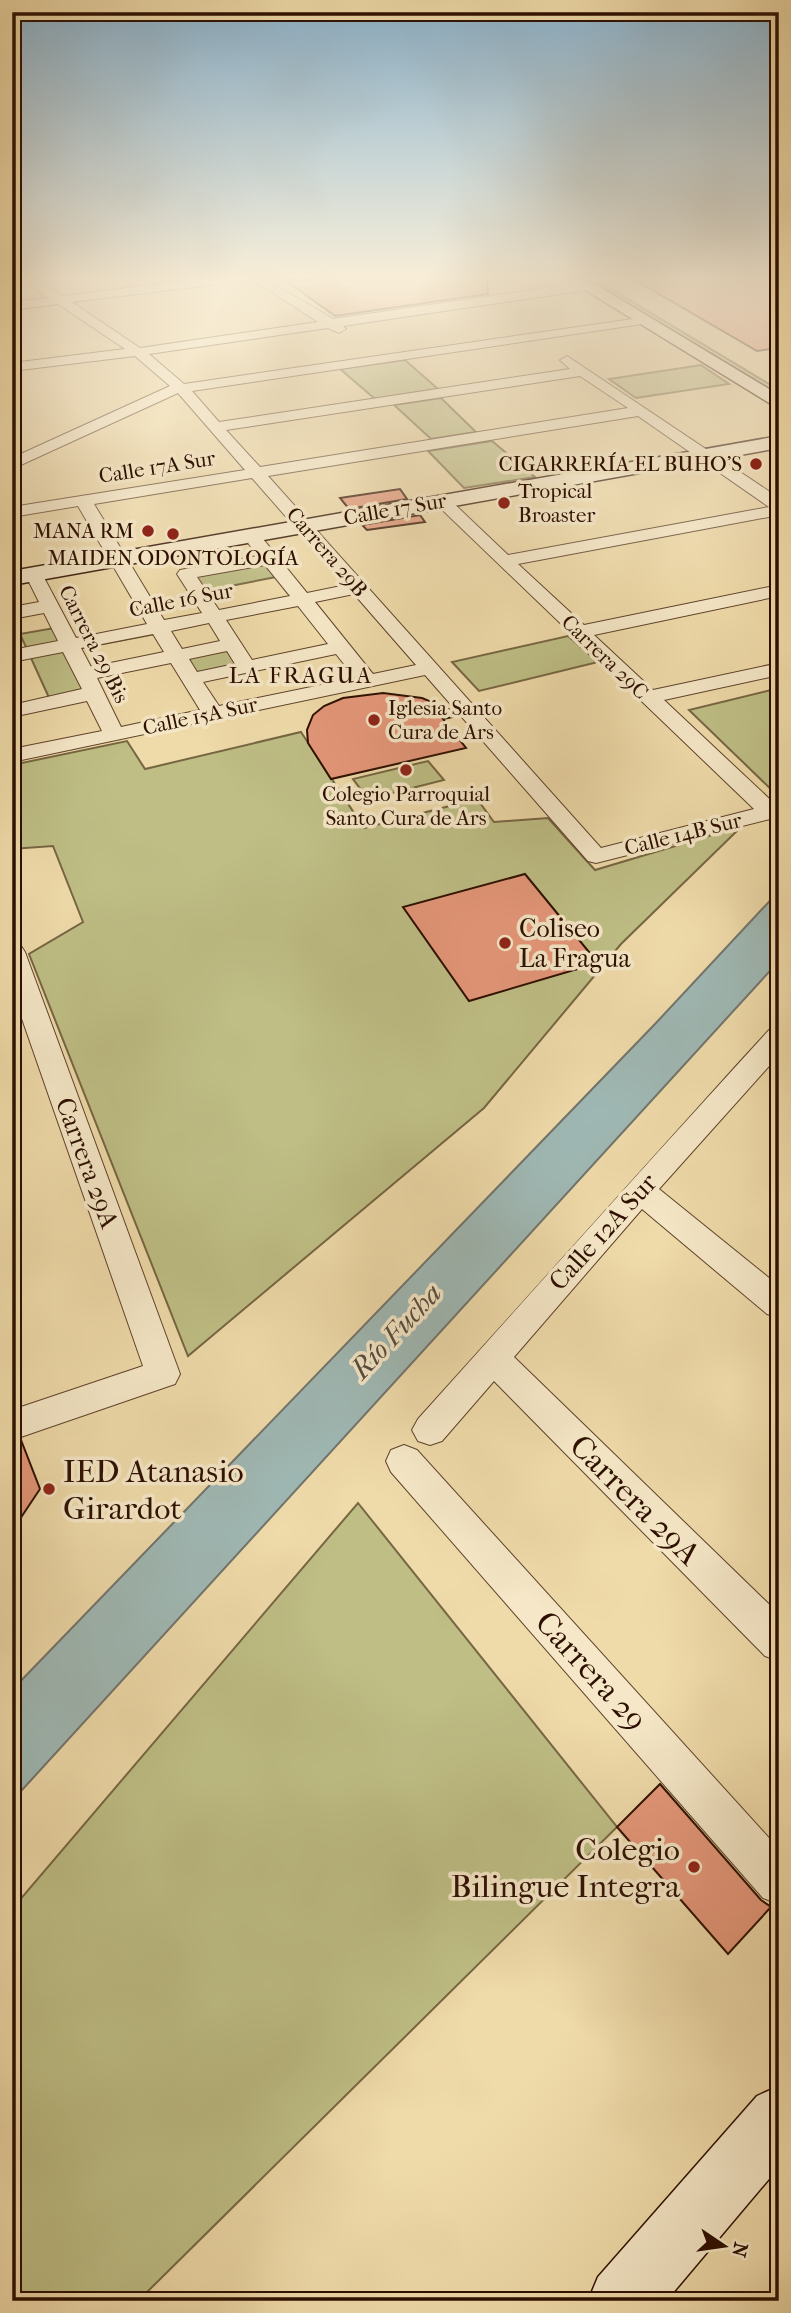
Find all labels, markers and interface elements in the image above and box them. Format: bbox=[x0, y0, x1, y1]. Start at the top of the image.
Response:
street label: Calle 17A Sur bbox=[97, 446, 217, 488]
place label: CIGARRERÍA EL BUHO'S bbox=[499, 452, 742, 476]
marker: CIGARRERÍA EL BUHO'S bbox=[748, 456, 764, 472]
place label: Tropical Broaster bbox=[518, 479, 595, 527]
street label: Calle 17 Sur bbox=[342, 488, 448, 530]
marker: Tropical Broaster bbox=[496, 495, 512, 511]
street label: Carrera 29B bbox=[282, 502, 372, 602]
place label: MANA RM bbox=[33, 519, 134, 543]
marker: MANA RM bbox=[140, 523, 156, 539]
marker: MAIDEN ODONTOLOGÍA bbox=[165, 526, 181, 542]
place label: MAIDEN ODONTOLOGÍA bbox=[47, 546, 299, 570]
street label: Calle 16 Sur bbox=[127, 578, 235, 622]
street label: Carrera 29 Bis bbox=[54, 581, 134, 707]
street label: Carrera 29C bbox=[557, 610, 653, 704]
district label: LA FRAGUA bbox=[229, 662, 373, 689]
street label: Calle 15A Sur bbox=[141, 692, 259, 740]
place label: Iglesia Santo Cura de Ars bbox=[388, 696, 502, 744]
marker: Iglesia Santo Cura de Ars bbox=[366, 712, 382, 728]
marker: Colegio Parroquial Santo Cura de Ars bbox=[398, 762, 414, 778]
place label: Colegio Parroquial Santo Cura de Ars bbox=[322, 782, 490, 830]
street label: Calle 14B Sur bbox=[622, 808, 744, 860]
place label: Coliseo La Fragua bbox=[519, 913, 631, 974]
marker: Coliseo La Fragua bbox=[497, 935, 513, 951]
street label: Carrera 29A bbox=[49, 1093, 125, 1234]
street label: Calle 12A Sur bbox=[543, 1167, 663, 1297]
water label: Río Fucha bbox=[342, 1277, 448, 1387]
street label: Carrera 29A bbox=[562, 1427, 708, 1573]
place label: IED Atanasio Girardot bbox=[63, 1453, 244, 1527]
marker: IED Atanasio Girardot bbox=[41, 1481, 57, 1497]
street label: Carrera 29 bbox=[528, 1604, 654, 1738]
place label: Colegio Bilingue Integra bbox=[451, 1831, 681, 1905]
marker: Colegio Bilingue Integra bbox=[686, 1859, 702, 1875]
north arrow bbox=[690, 2212, 760, 2282]
text: N bbox=[727, 2240, 752, 2260]

